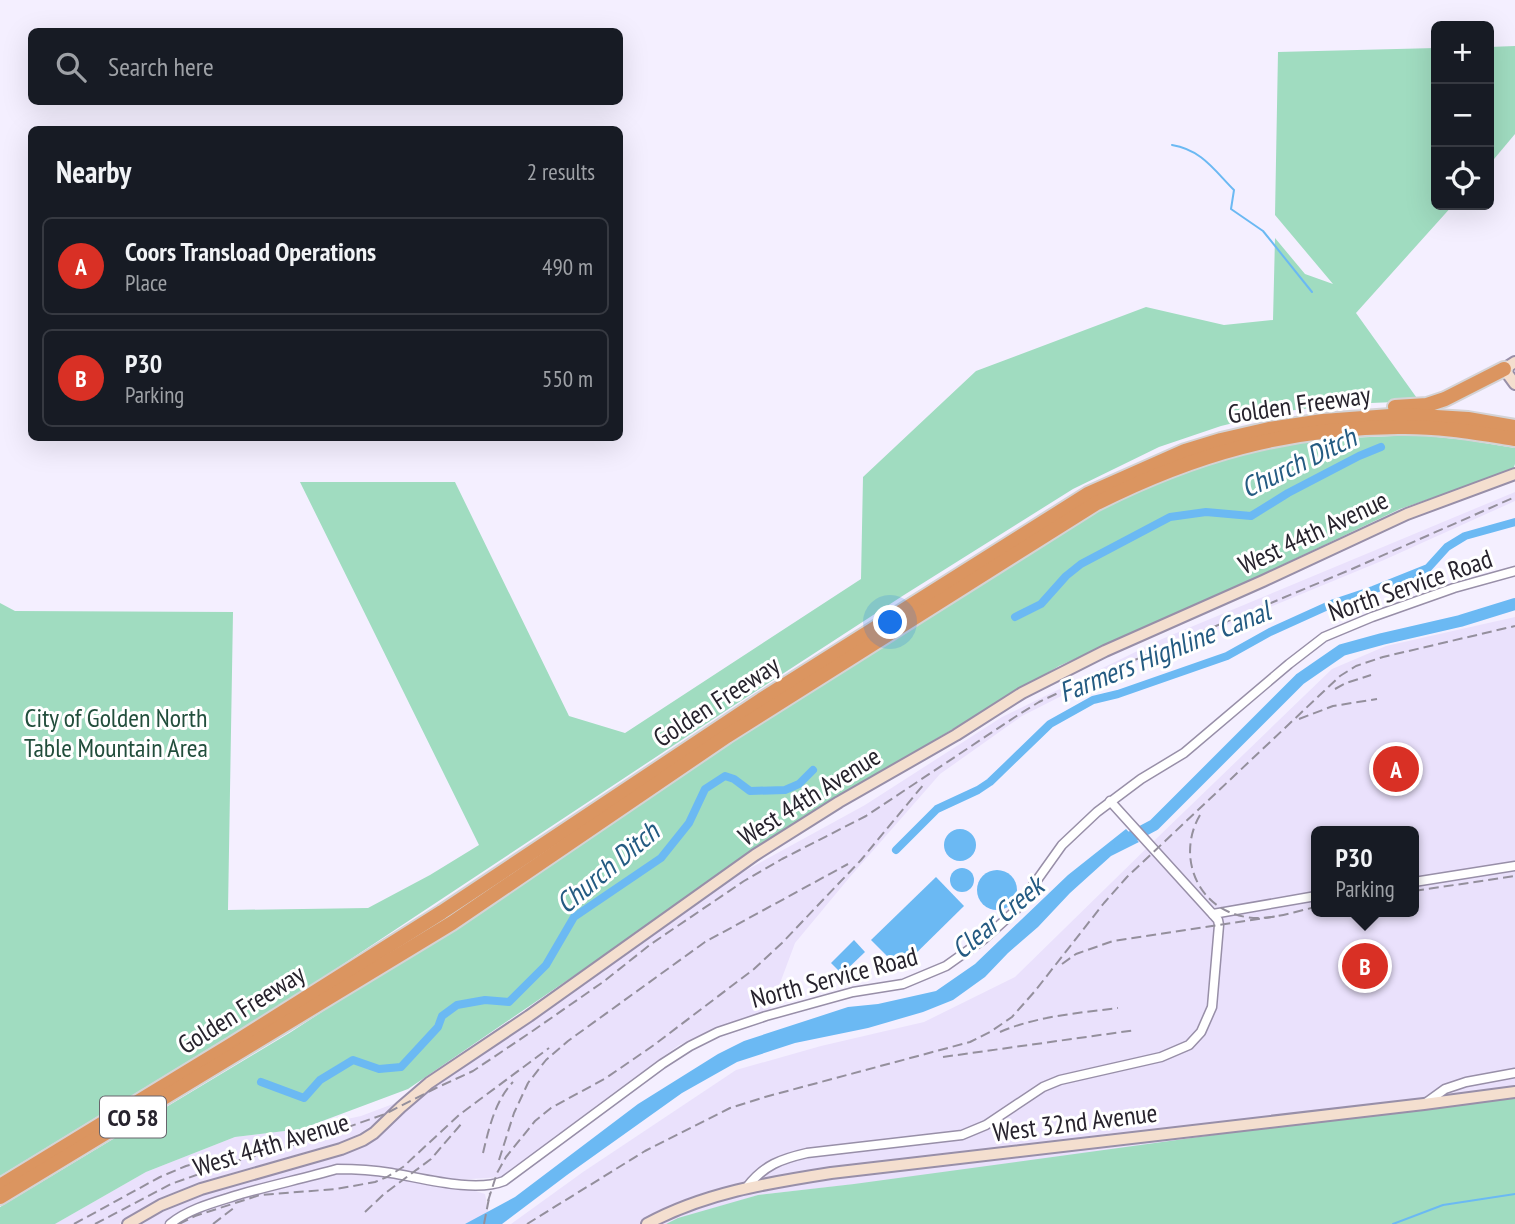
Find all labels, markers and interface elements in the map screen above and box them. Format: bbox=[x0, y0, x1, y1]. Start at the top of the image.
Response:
map controls bbox=[1431, 21, 1494, 210]
button: + bbox=[1431, 21, 1494, 84]
search box bbox=[28, 28, 623, 105]
icon: search bbox=[52, 48, 90, 86]
text: Search here bbox=[108, 50, 214, 83]
button: − bbox=[1431, 84, 1494, 147]
button: locate bbox=[1431, 147, 1494, 210]
text: Nearby bbox=[56, 152, 131, 191]
text: 2 results bbox=[527, 157, 595, 186]
text: Coors Transload Operations bbox=[125, 235, 376, 268]
text: A bbox=[75, 252, 87, 281]
text: 490 m bbox=[542, 252, 593, 281]
text: Place bbox=[125, 268, 167, 297]
text: P30 bbox=[125, 347, 162, 380]
text: B bbox=[75, 364, 87, 393]
text: 550 m bbox=[542, 364, 593, 393]
street label: Golden Freeway bbox=[1226, 378, 1373, 430]
text: Parking bbox=[125, 380, 184, 409]
water label: Church Ditch bbox=[1234, 418, 1363, 506]
street label: West 44th Avenue bbox=[1233, 483, 1393, 581]
street label: North Service Road bbox=[1324, 542, 1496, 628]
water label: Farmers Highline Canal bbox=[1053, 591, 1277, 710]
your location bbox=[873, 605, 907, 639]
street label: Golden Freeway bbox=[647, 648, 785, 754]
park label: City of Golden North Table Mountain Area bbox=[24, 701, 208, 764]
street label: West 44th Avenue bbox=[732, 739, 886, 853]
pin: A bbox=[1373, 743, 1419, 795]
water label: Church Ditch bbox=[548, 812, 668, 921]
popup bbox=[1311, 826, 1419, 917]
text: P30 bbox=[1335, 841, 1373, 874]
water label: Clear Creek bbox=[943, 866, 1053, 966]
text: Parking bbox=[1335, 874, 1395, 903]
street label: North Service Road bbox=[747, 939, 921, 1015]
pin: B bbox=[1342, 940, 1388, 992]
street label: Golden Freeway bbox=[171, 957, 311, 1061]
street label: West 32nd Avenue bbox=[991, 1096, 1159, 1148]
road number: CO 58 bbox=[100, 1097, 166, 1138]
street label: West 44th Avenue bbox=[189, 1105, 353, 1183]

